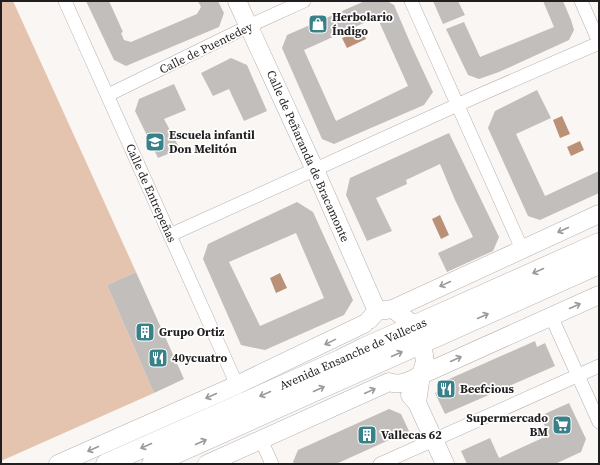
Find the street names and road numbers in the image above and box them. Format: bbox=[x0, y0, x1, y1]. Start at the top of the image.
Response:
street label: Calle de Puentedey bbox=[157, 18, 256, 77]
street label: Calle de Peñaranda de Bracamonte bbox=[263, 68, 353, 244]
street label: Calle de Entrepeñas bbox=[122, 141, 180, 245]
street label: Avenida Ensanche de Vallecas bbox=[277, 314, 429, 394]

